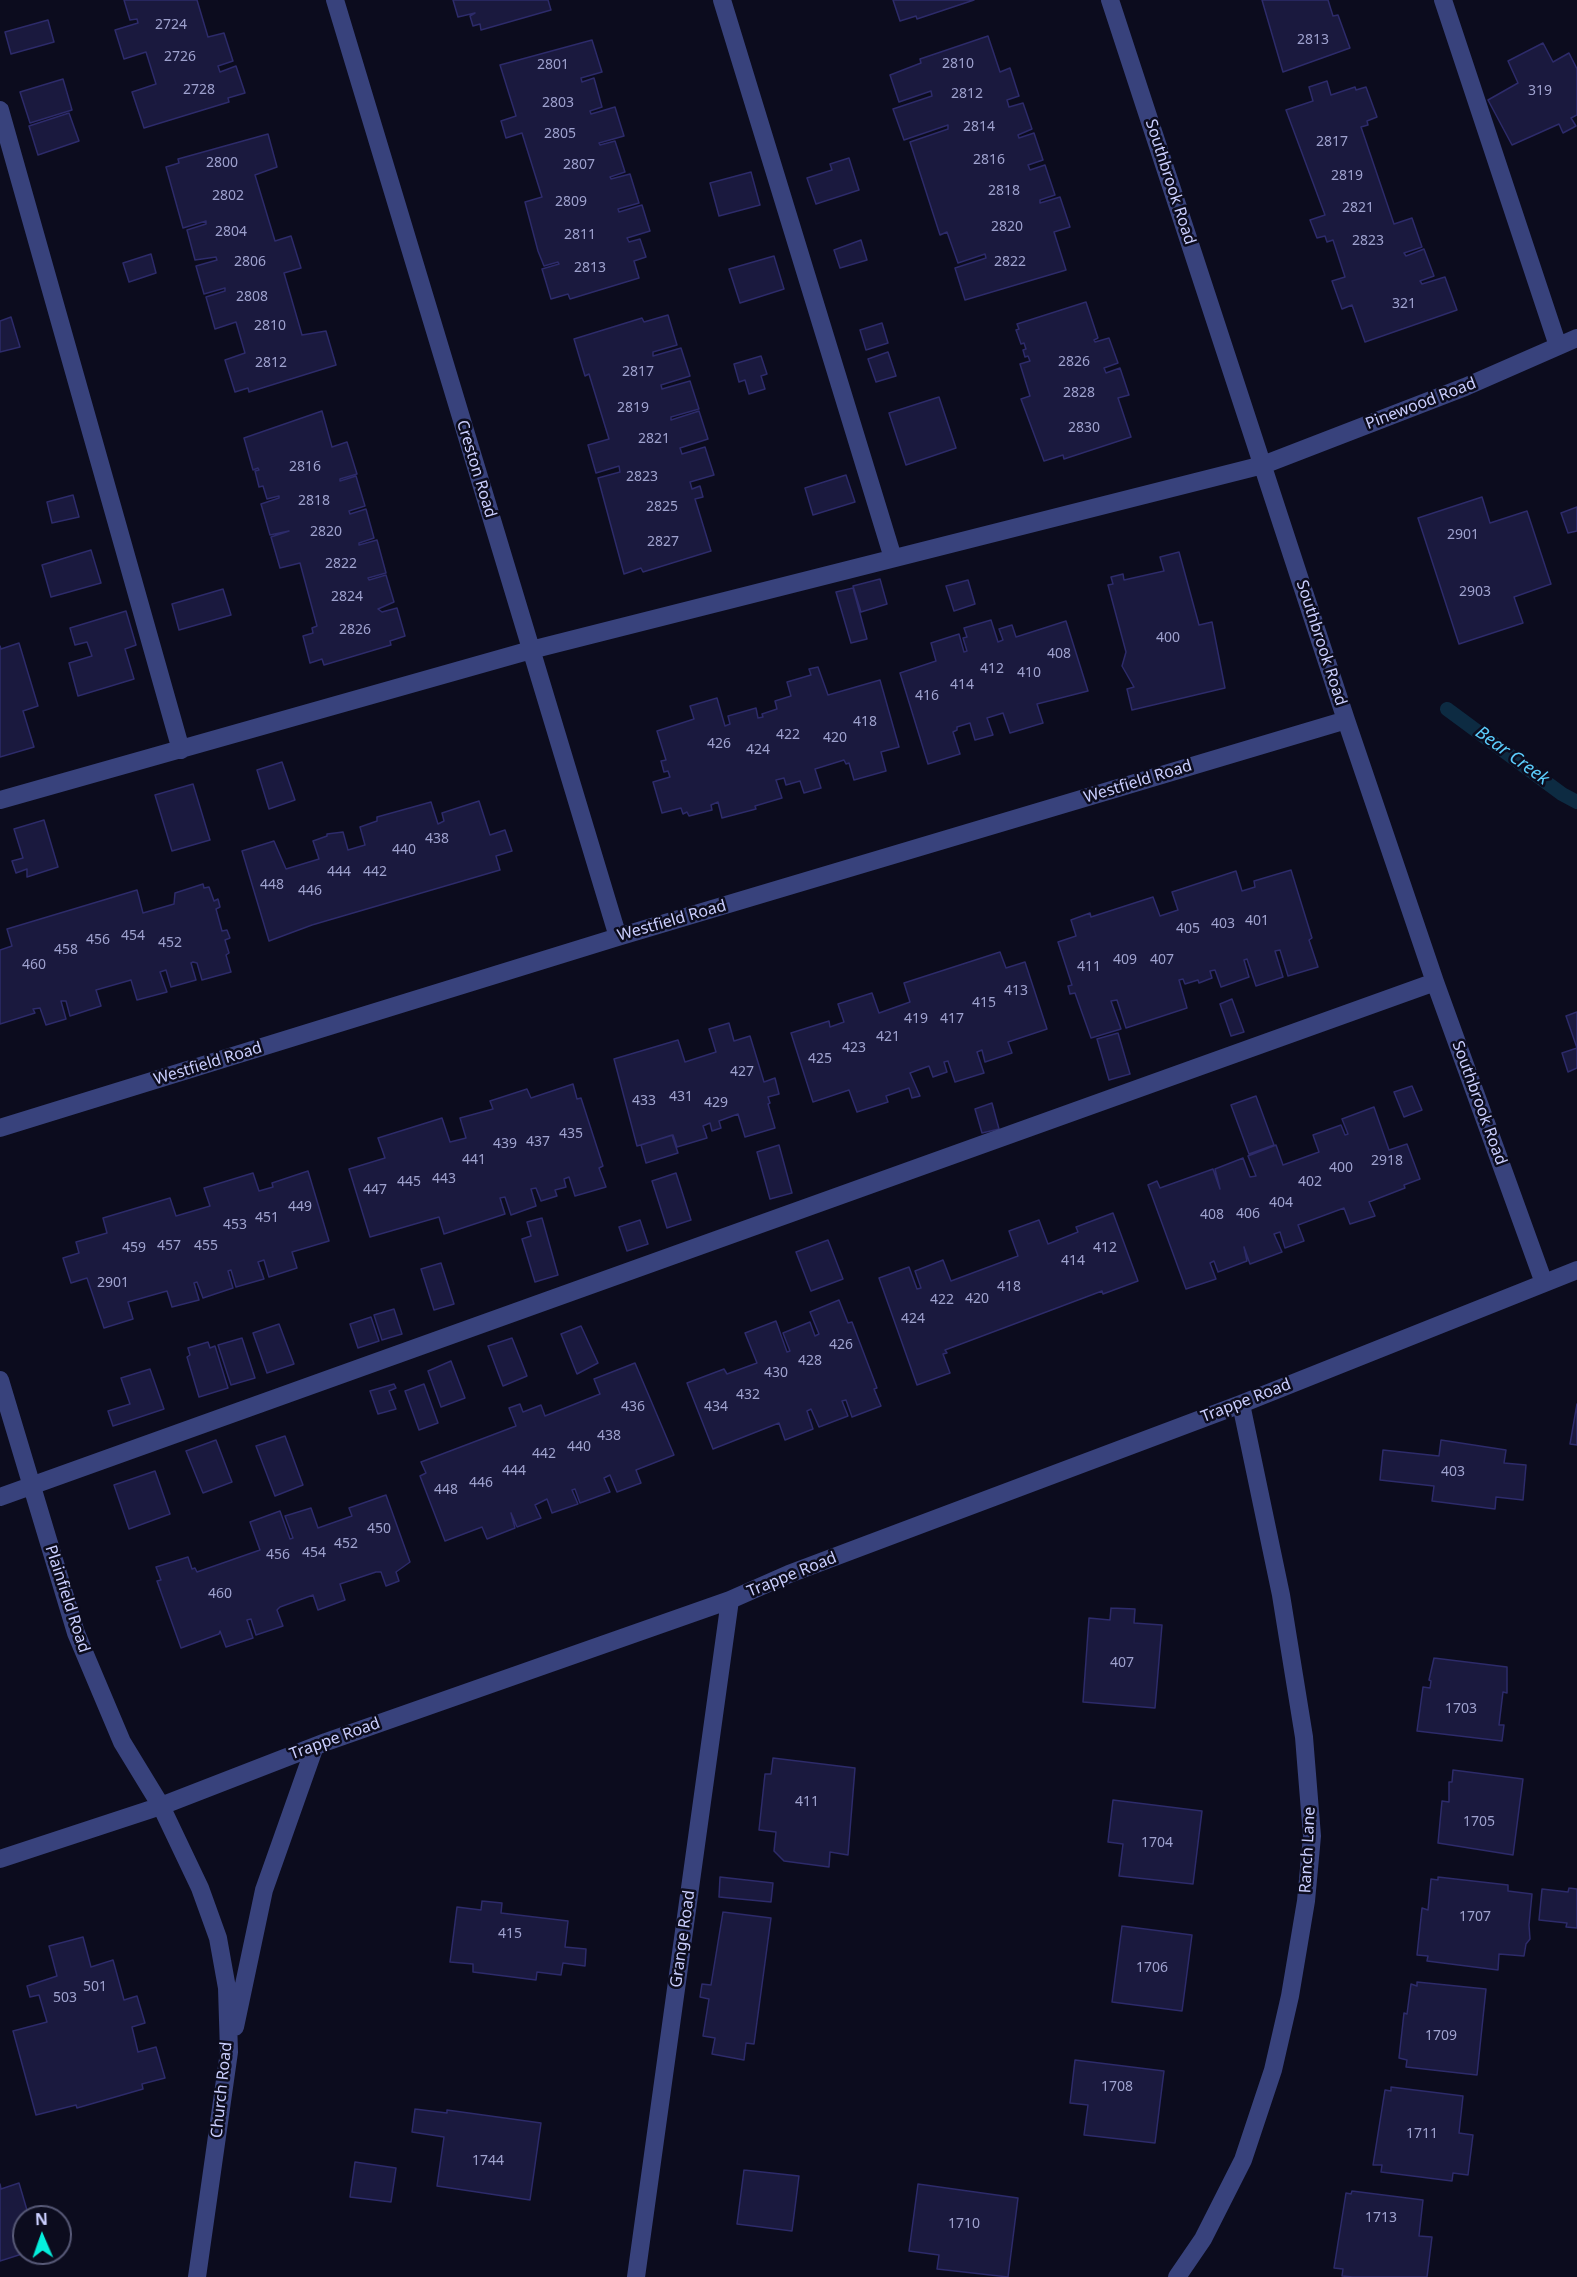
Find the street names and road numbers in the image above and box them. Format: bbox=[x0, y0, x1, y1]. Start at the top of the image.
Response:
street label: Southbrook Road bbox=[1141, 117, 1199, 247]
street label: Pinewood Road bbox=[1363, 374, 1479, 434]
street label: Creston Road bbox=[452, 418, 500, 520]
street label: Southbrook Road bbox=[1292, 578, 1350, 708]
street label: Westfield Road bbox=[1082, 756, 1194, 808]
street label: Westfield Road bbox=[615, 896, 729, 946]
street label: Westfield Road bbox=[152, 1038, 264, 1090]
street label: Southbrook Road bbox=[1448, 1038, 1510, 1168]
street label: Trappe Road bbox=[1198, 1375, 1294, 1427]
street label: Plainfield Road bbox=[41, 1543, 93, 1655]
street label: Trappe Road bbox=[745, 1548, 839, 1602]
street label: Trappe Road bbox=[287, 1714, 383, 1764]
street label: Ranch Lane bbox=[1296, 1806, 1320, 1894]
street label: Grange Road bbox=[667, 1889, 699, 1989]
street label: Church Road bbox=[207, 2041, 237, 2139]

